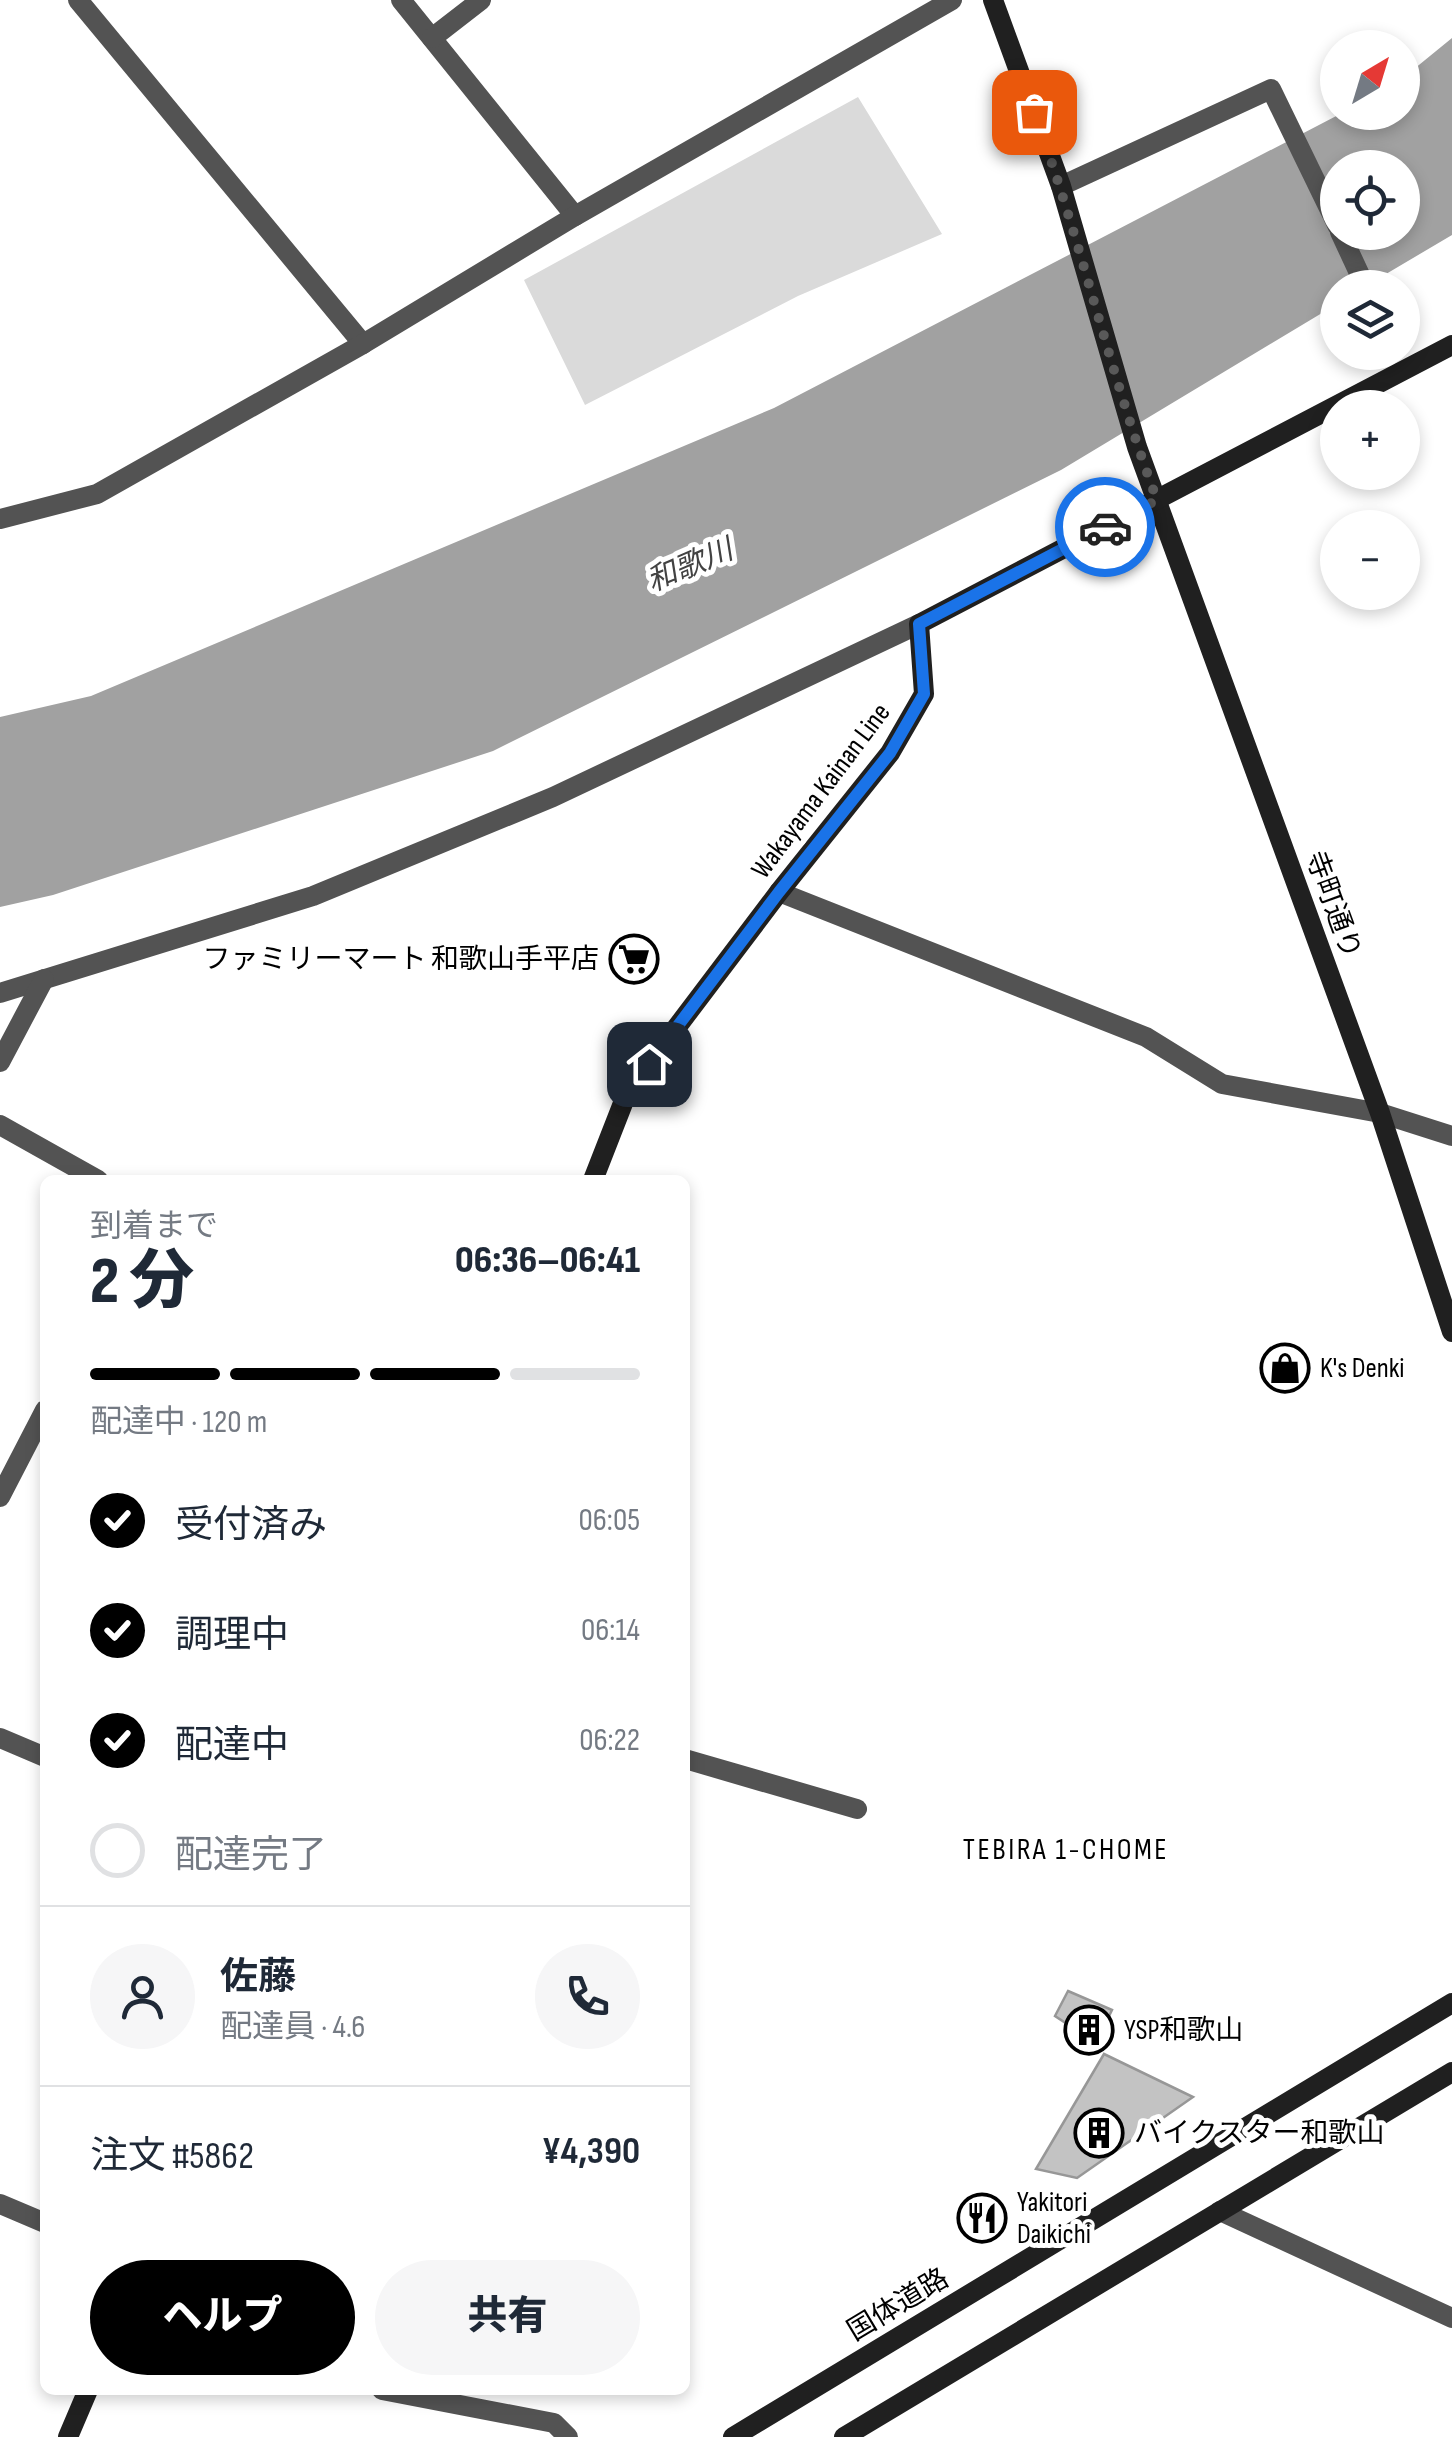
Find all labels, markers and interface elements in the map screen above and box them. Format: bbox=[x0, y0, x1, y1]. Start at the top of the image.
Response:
north arrow bbox=[1320, 30, 1420, 130]
map controls bbox=[1320, 30, 1420, 610]
pin bbox=[992, 70, 1077, 155]
icon: bag bbox=[1007, 85, 1062, 140]
button: locate bbox=[1320, 150, 1420, 250]
button: layers bbox=[1320, 270, 1420, 370]
button: + bbox=[1320, 390, 1420, 490]
courier bbox=[1055, 477, 1155, 577]
icon: car bbox=[1078, 500, 1133, 555]
button: − bbox=[1320, 510, 1420, 610]
water label: 和歌川 bbox=[642, 531, 741, 600]
street label: Wakayama Kainan Line bbox=[745, 697, 897, 885]
street label: 寺町通り bbox=[1298, 847, 1368, 963]
supermarket icon: ファミリーマート 和歌山手平店 bbox=[608, 933, 660, 985]
place label: ファミリーマート 和歌山手平店 bbox=[203, 943, 599, 976]
pin bbox=[607, 1022, 692, 1107]
icon: home bbox=[622, 1037, 677, 1092]
text: 到着まで bbox=[90, 1207, 218, 1246]
text: 06:36–06:41 bbox=[455, 1238, 640, 1283]
text: 2 分 bbox=[90, 1244, 194, 1322]
shop icon: K's Denki bbox=[1259, 1342, 1311, 1394]
place label: K's Denki bbox=[1320, 1352, 1405, 1385]
text: 配達中 · 120 m bbox=[90, 1403, 267, 1442]
icon: check bbox=[90, 1493, 145, 1548]
text: 06:05 bbox=[579, 1501, 640, 1540]
text: 受付済み bbox=[175, 1503, 327, 1548]
icon: check bbox=[90, 1603, 145, 1658]
text: 06:14 bbox=[581, 1611, 640, 1650]
text: 調理中 bbox=[175, 1613, 289, 1658]
icon: check bbox=[90, 1713, 145, 1768]
text: 06:22 bbox=[579, 1721, 640, 1760]
text: 配達中 bbox=[175, 1723, 289, 1768]
district label: TEBIRA 1-CHOME bbox=[963, 1832, 1169, 1868]
text: 配達完了 bbox=[175, 1833, 327, 1878]
button: person bbox=[90, 1944, 195, 2049]
button: phone bbox=[535, 1944, 640, 2049]
text: 佐藤 bbox=[220, 1955, 296, 2000]
building icon: YSP和歌山 bbox=[1063, 2004, 1115, 2056]
text: 配達員 · 4.6 bbox=[220, 2008, 365, 2047]
place label: YSP和歌山 bbox=[1124, 2014, 1243, 2047]
building icon: バイクスター和歌山 bbox=[1073, 2107, 1125, 2159]
place label: バイクスター和歌山 bbox=[1134, 2117, 1385, 2150]
text: ¥4,390 bbox=[542, 2129, 640, 2174]
text: 注文 #5862 bbox=[90, 2134, 254, 2179]
place label: Yakitori Daikichi bbox=[1017, 2186, 1091, 2251]
restaurant icon: Yakitori Daikichi bbox=[956, 2192, 1008, 2244]
button: ヘルプ bbox=[90, 2260, 355, 2375]
button: 共有 bbox=[375, 2260, 640, 2375]
street label: 国体道路 bbox=[841, 2262, 955, 2348]

